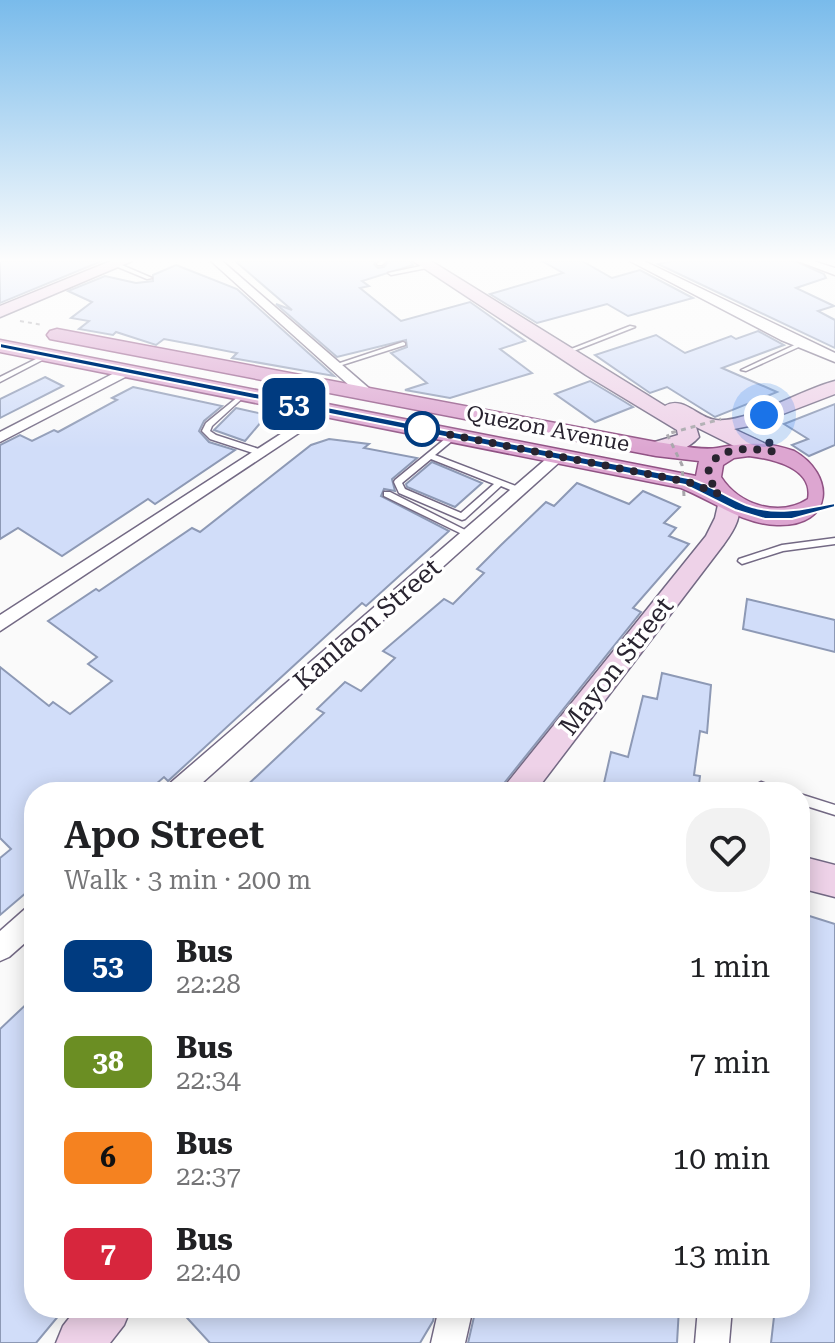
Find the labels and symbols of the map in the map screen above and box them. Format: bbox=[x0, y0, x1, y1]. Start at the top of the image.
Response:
line badge: 53 bbox=[258, 378, 330, 430]
your location bbox=[744, 395, 784, 435]
street label: Quezon Avenue bbox=[464, 400, 632, 457]
unlabelled marker bbox=[405, 412, 439, 446]
street label: Kanlaon Street bbox=[287, 552, 447, 696]
street label: Mayon Street bbox=[553, 591, 679, 741]

